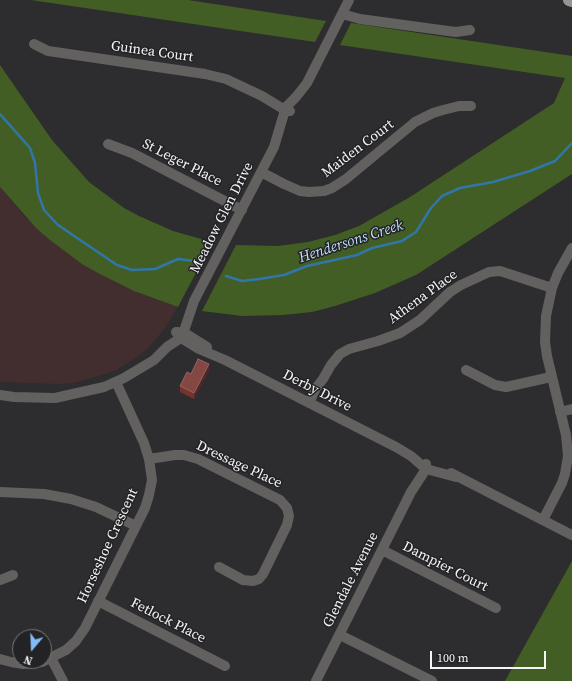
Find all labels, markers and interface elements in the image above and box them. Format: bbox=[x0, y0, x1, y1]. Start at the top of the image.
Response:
street label: Guinea Court bbox=[110, 38, 194, 66]
street label: Maiden Court bbox=[319, 116, 397, 182]
street label: St Leger Place bbox=[139, 136, 225, 190]
street label: Meadow Glen Drive bbox=[187, 160, 257, 276]
water label: Hendersons Creek bbox=[297, 217, 405, 267]
street label: Athena Place bbox=[385, 266, 461, 328]
street label: Derby Drive bbox=[280, 366, 354, 416]
street label: Dressage Place bbox=[193, 438, 285, 492]
street label: Horseshoe Crescent bbox=[74, 486, 142, 606]
street label: Glendale Avenue bbox=[320, 529, 382, 631]
street label: Dampier Court bbox=[400, 538, 490, 596]
street label: Fetlock Place bbox=[128, 595, 208, 647]
north arrow bbox=[12, 629, 52, 669]
scale bar bbox=[432, 643, 548, 669]
text: 100 m bbox=[437, 650, 469, 666]
text: N bbox=[22, 651, 34, 668]

